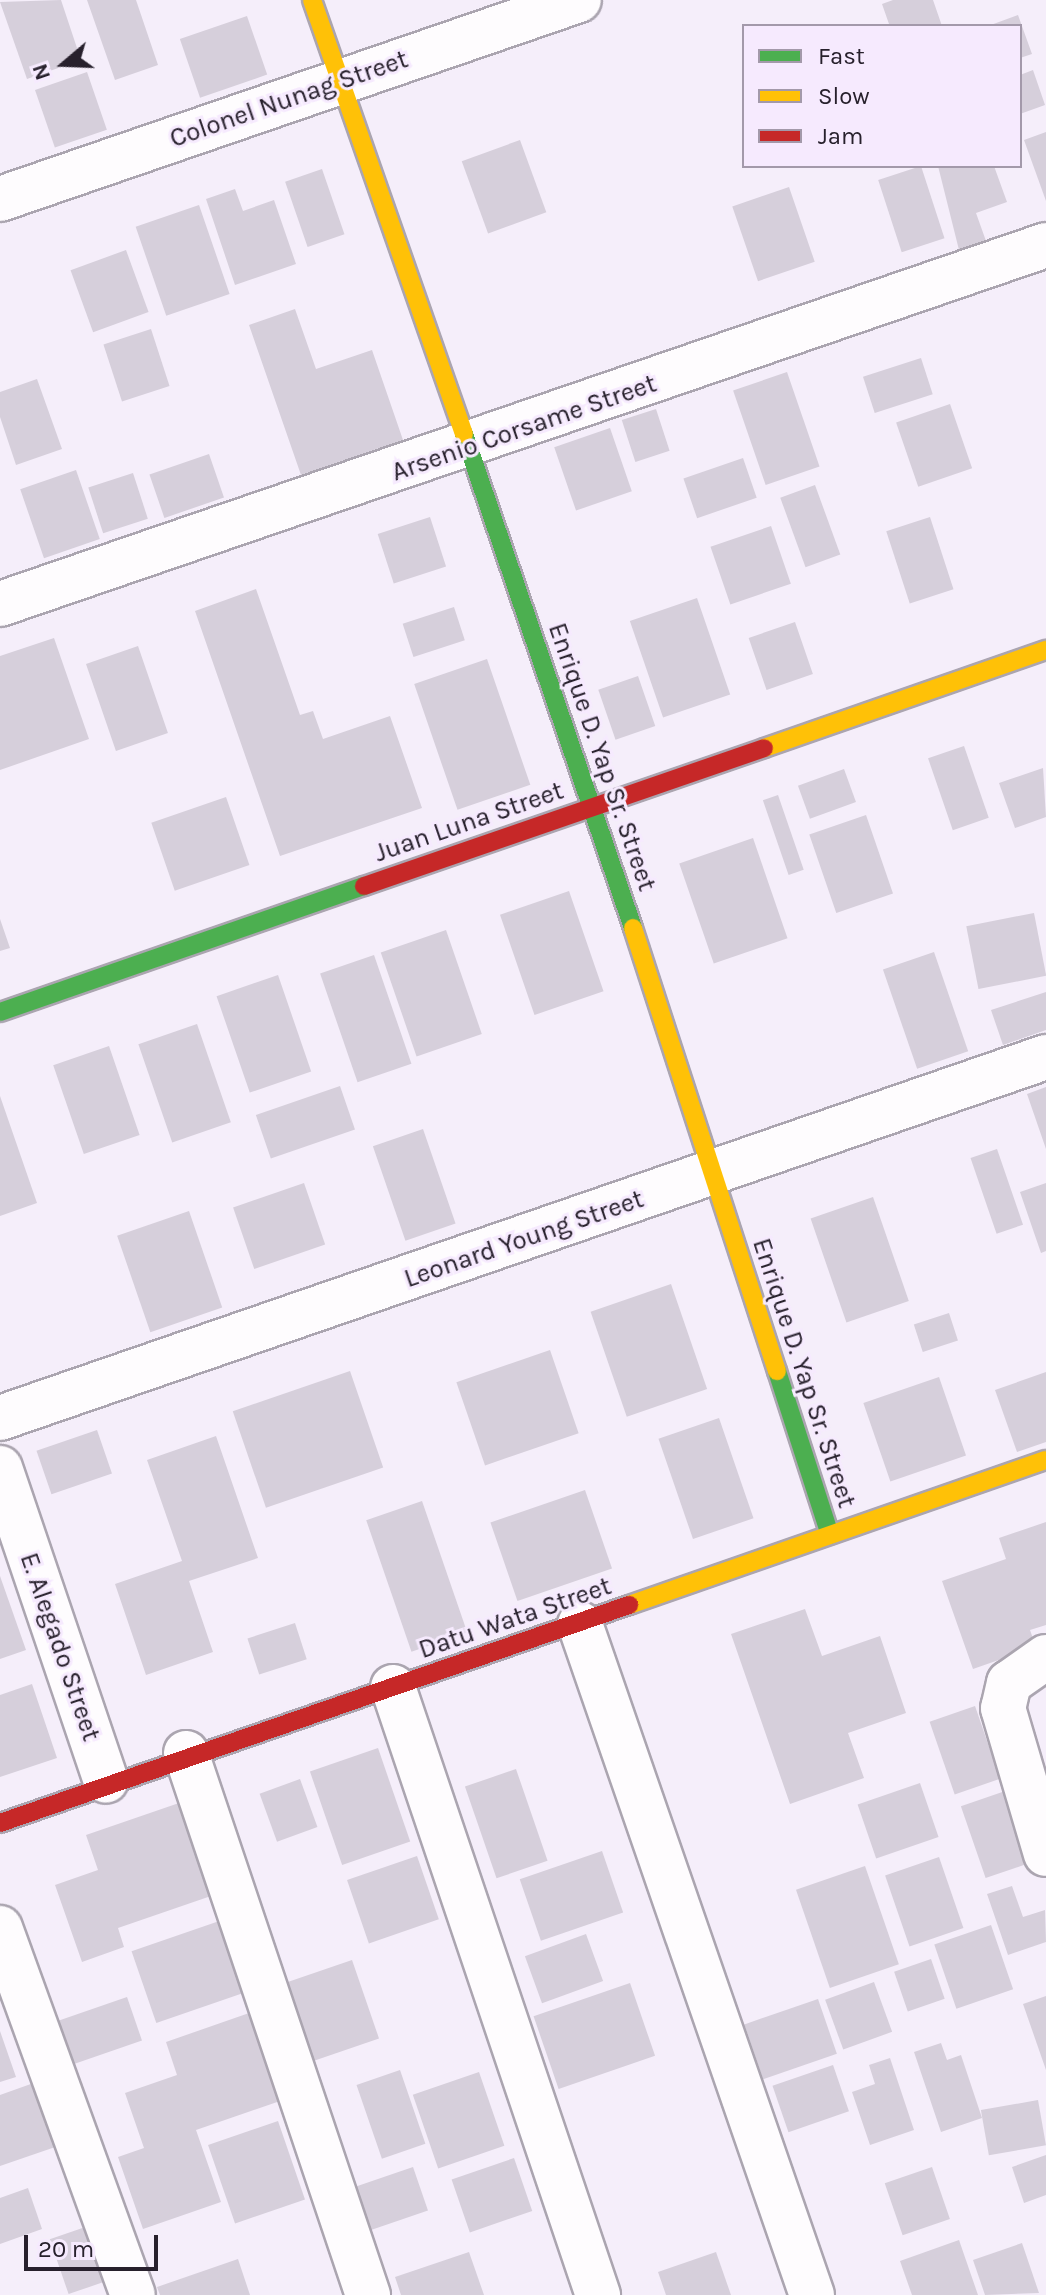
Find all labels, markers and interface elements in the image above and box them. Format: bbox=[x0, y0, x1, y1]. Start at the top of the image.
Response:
north arrow bbox=[24, 24, 104, 104]
legend bbox=[742, 24, 1022, 168]
text: Fast bbox=[818, 42, 865, 70]
street label: Colonel Nunag Street bbox=[166, 44, 412, 154]
text: N bbox=[26, 60, 56, 84]
text: Slow bbox=[818, 82, 870, 110]
text: Jam bbox=[818, 122, 863, 150]
street label: Arsenio Corsame Street bbox=[388, 368, 660, 488]
street label: Enrique D. Yap Sr. Street bbox=[541, 619, 663, 895]
street label: Juan Luna Street bbox=[370, 775, 568, 869]
street label: Leonard Young Street bbox=[400, 1183, 648, 1295]
street label: Enrique D. Yap Sr. Street bbox=[746, 1234, 862, 1512]
street label: E. Alegado Street bbox=[13, 1549, 107, 1745]
street label: Datu Wata Street bbox=[415, 1570, 615, 1666]
scale bar bbox=[28, 2219, 162, 2269]
text: 20 m bbox=[38, 2235, 94, 2263]

